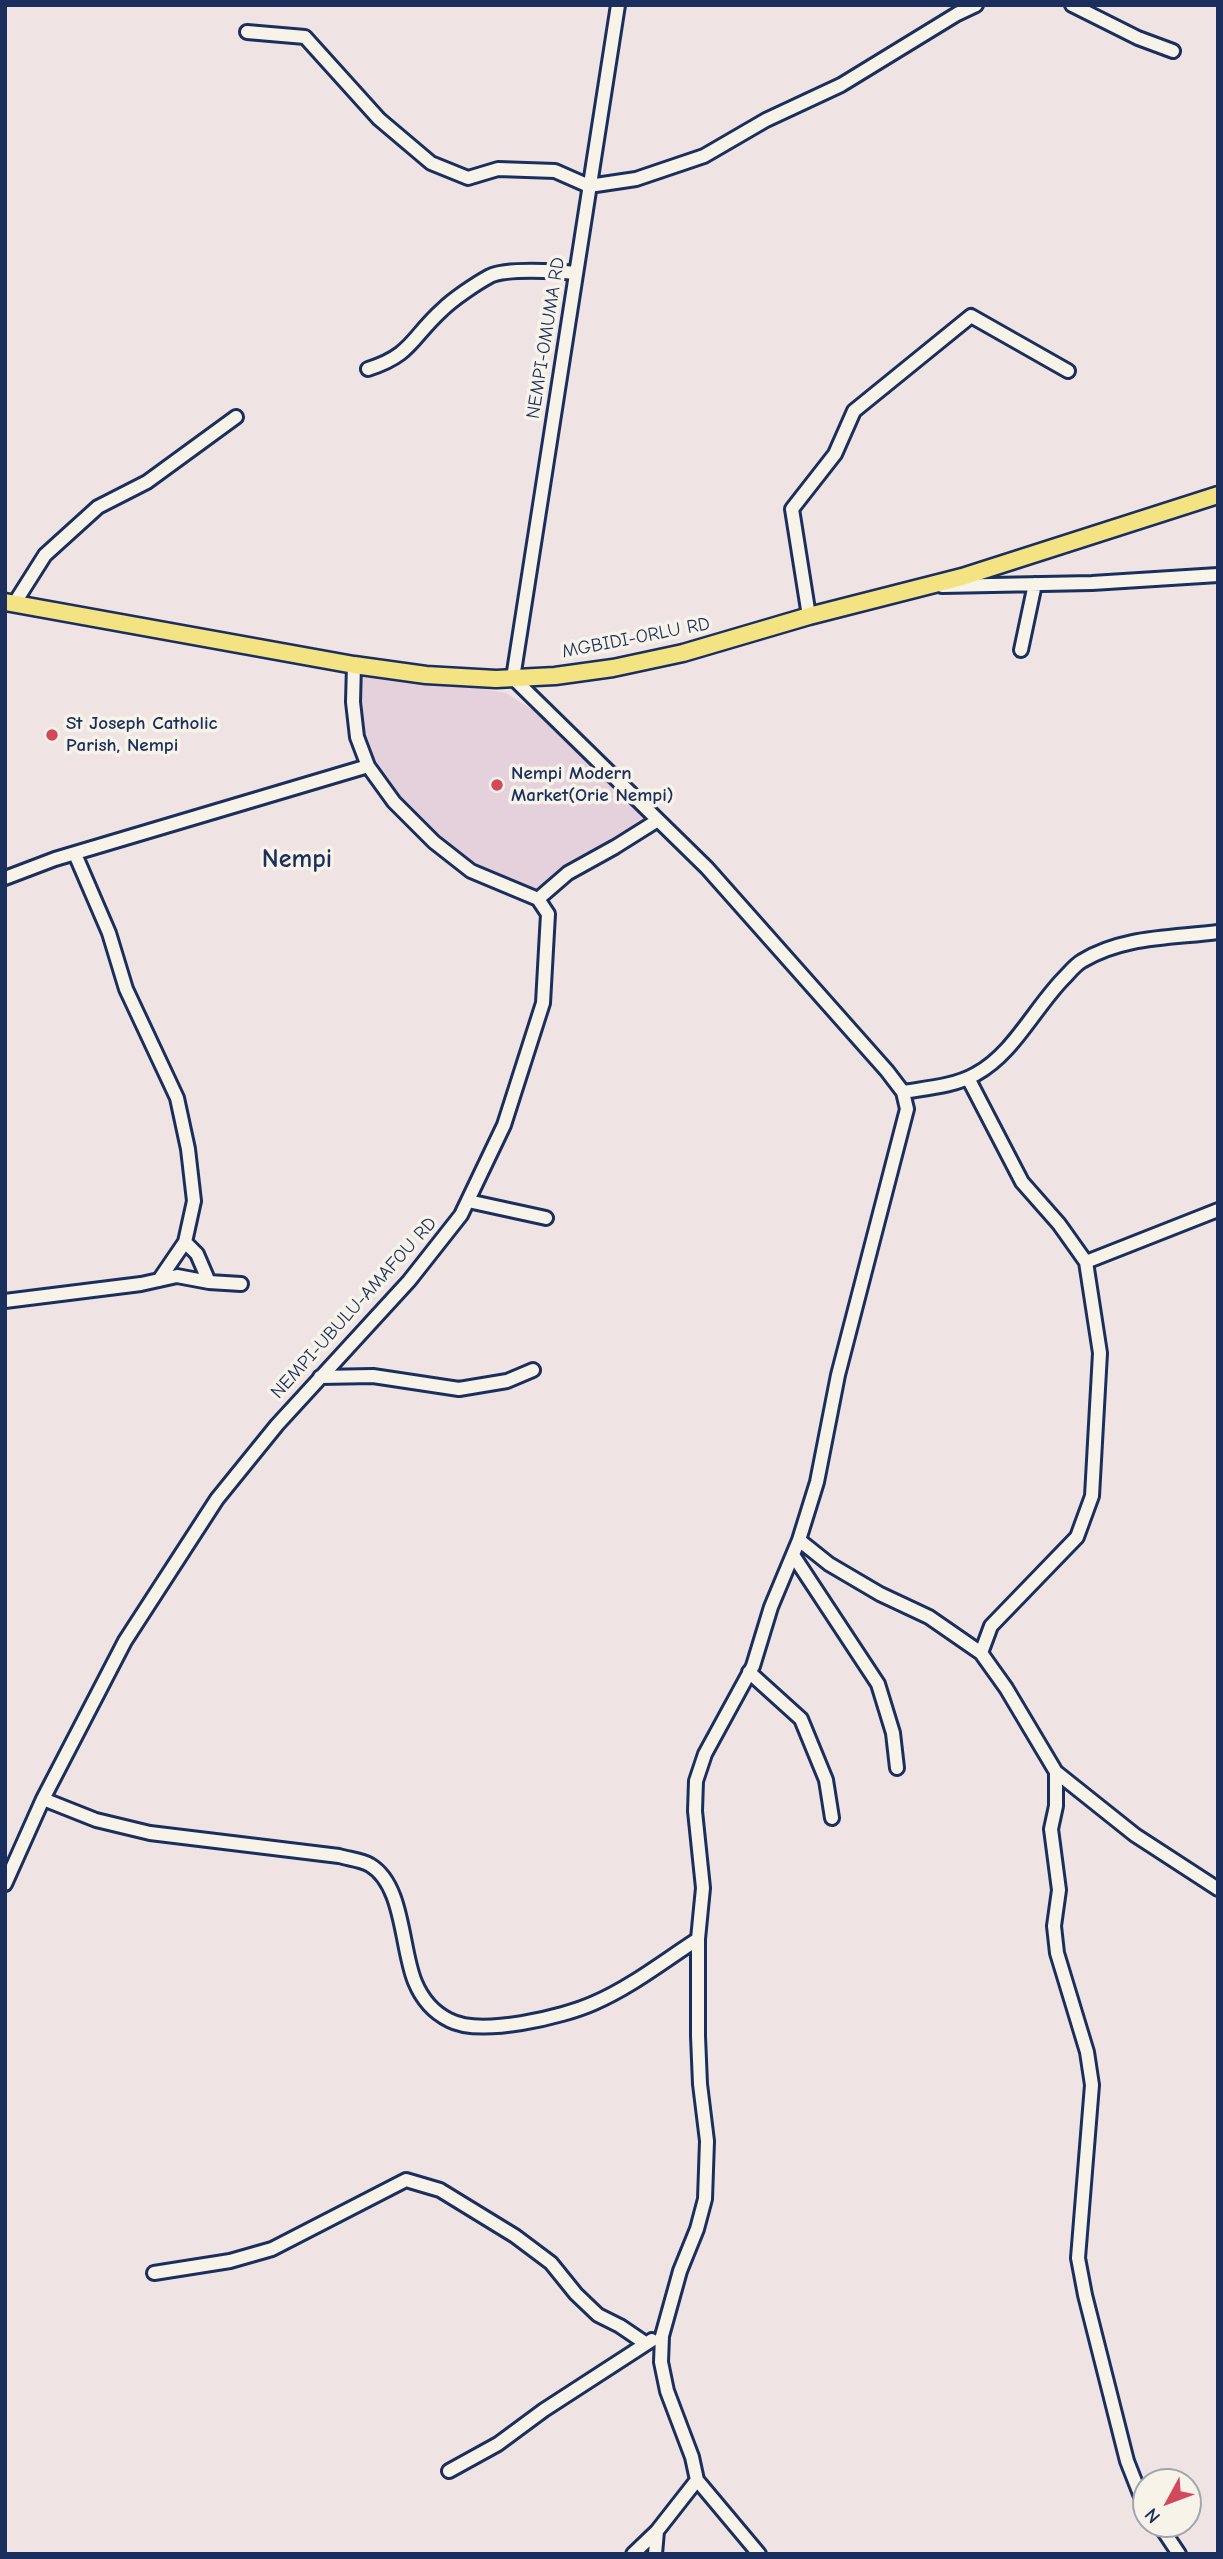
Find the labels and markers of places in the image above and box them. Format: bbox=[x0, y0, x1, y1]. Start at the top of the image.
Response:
place label: St Joseph Catholic Parish, Nempi bbox=[66, 713, 217, 757]
marker: St Joseph Catholic Parish, Nempi bbox=[44, 727, 60, 743]
place label: Nempi Modern Market(Orie Nempi) bbox=[511, 763, 674, 807]
marker: Nempi Modern Market(Orie Nempi) bbox=[489, 777, 505, 793]

